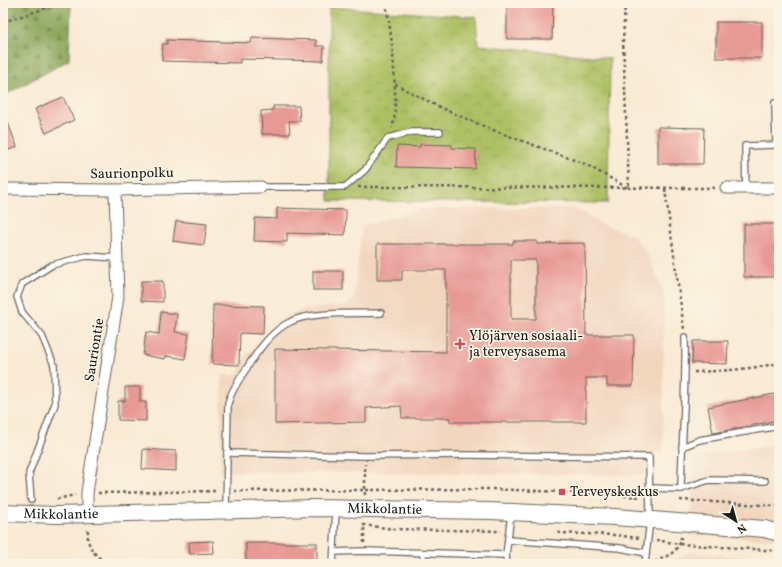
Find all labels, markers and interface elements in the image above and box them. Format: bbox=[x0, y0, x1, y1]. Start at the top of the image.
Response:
street label: Saurionpolku bbox=[90, 164, 174, 184]
street label: Sauriontie bbox=[81, 316, 109, 383]
place label: Ylöjärven sosiaali- ja terveysasema bbox=[469, 327, 583, 362]
marker: Ylöjärven sosiaali- ja terveysasema bbox=[454, 338, 466, 350]
place label: Terveyskeskus bbox=[570, 483, 659, 502]
marker: Terveyskeskus bbox=[557, 487, 567, 497]
street label: Mikkolantie bbox=[347, 499, 423, 519]
north arrow bbox=[716, 501, 756, 541]
street label: Mikkolantie bbox=[23, 504, 99, 525]
text: N bbox=[733, 519, 749, 536]

